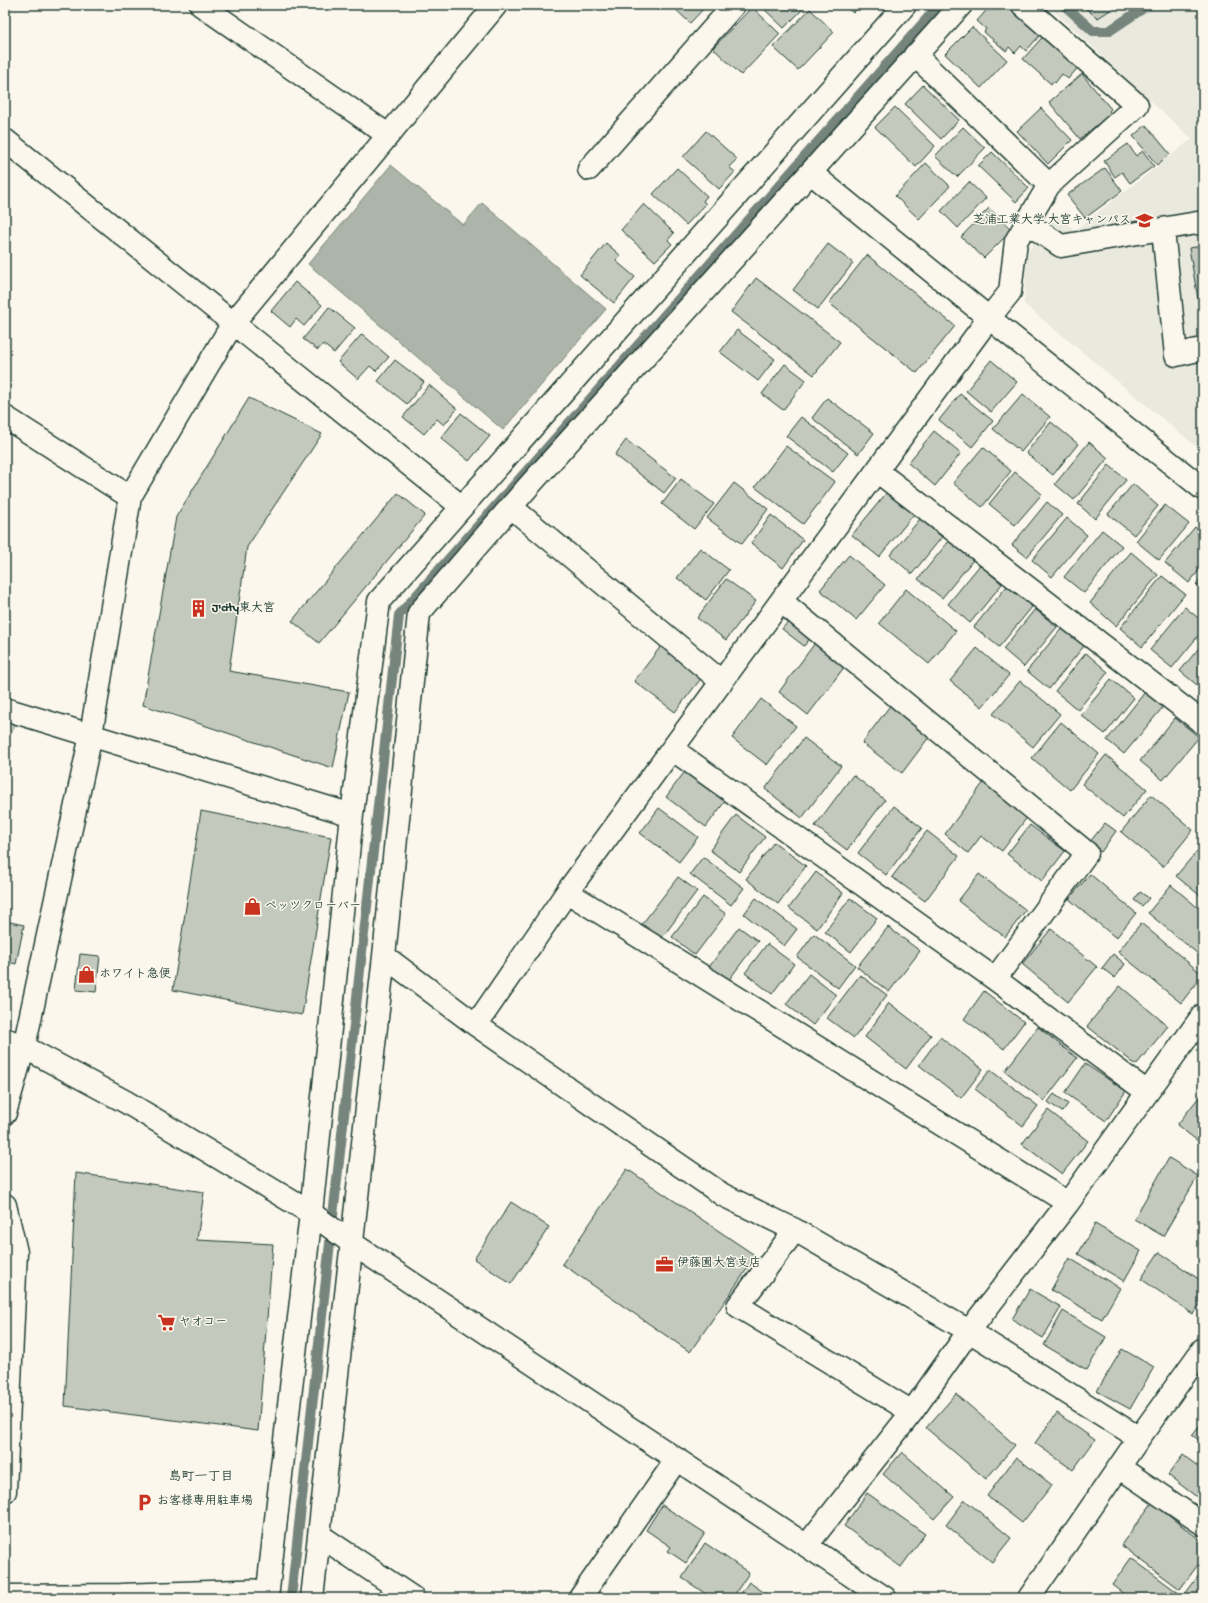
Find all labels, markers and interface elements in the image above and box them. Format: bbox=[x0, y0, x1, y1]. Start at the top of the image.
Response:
school or university icon: 芝浦工業大学 大宮キャンパス bbox=[1134, 211, 1154, 231]
place label: 芝浦工業大学 大宮キャンパス bbox=[973, 213, 1131, 228]
building icon: J'city東大宮 bbox=[189, 599, 209, 619]
place label: J'city東大宮 bbox=[211, 601, 275, 616]
shop icon: ペッツクローバー bbox=[242, 897, 262, 917]
place label: ペッツクローバー bbox=[265, 900, 361, 914]
shop icon: ホワイト急便 bbox=[76, 965, 96, 985]
place label: ホワイト急便 bbox=[99, 967, 171, 982]
office icon: 伊藤園大宮支店 bbox=[654, 1254, 674, 1274]
place label: 伊藤園大宮支店 bbox=[677, 1256, 761, 1271]
supermarket icon: ヤオコー bbox=[156, 1313, 176, 1333]
place label: ヤオコー bbox=[179, 1316, 227, 1330]
district label: 島町一丁目 bbox=[168, 1469, 234, 1485]
parking icon: お客様専用駐車場 bbox=[134, 1492, 154, 1512]
place label: お客様専用駐車場 bbox=[157, 1494, 253, 1509]

